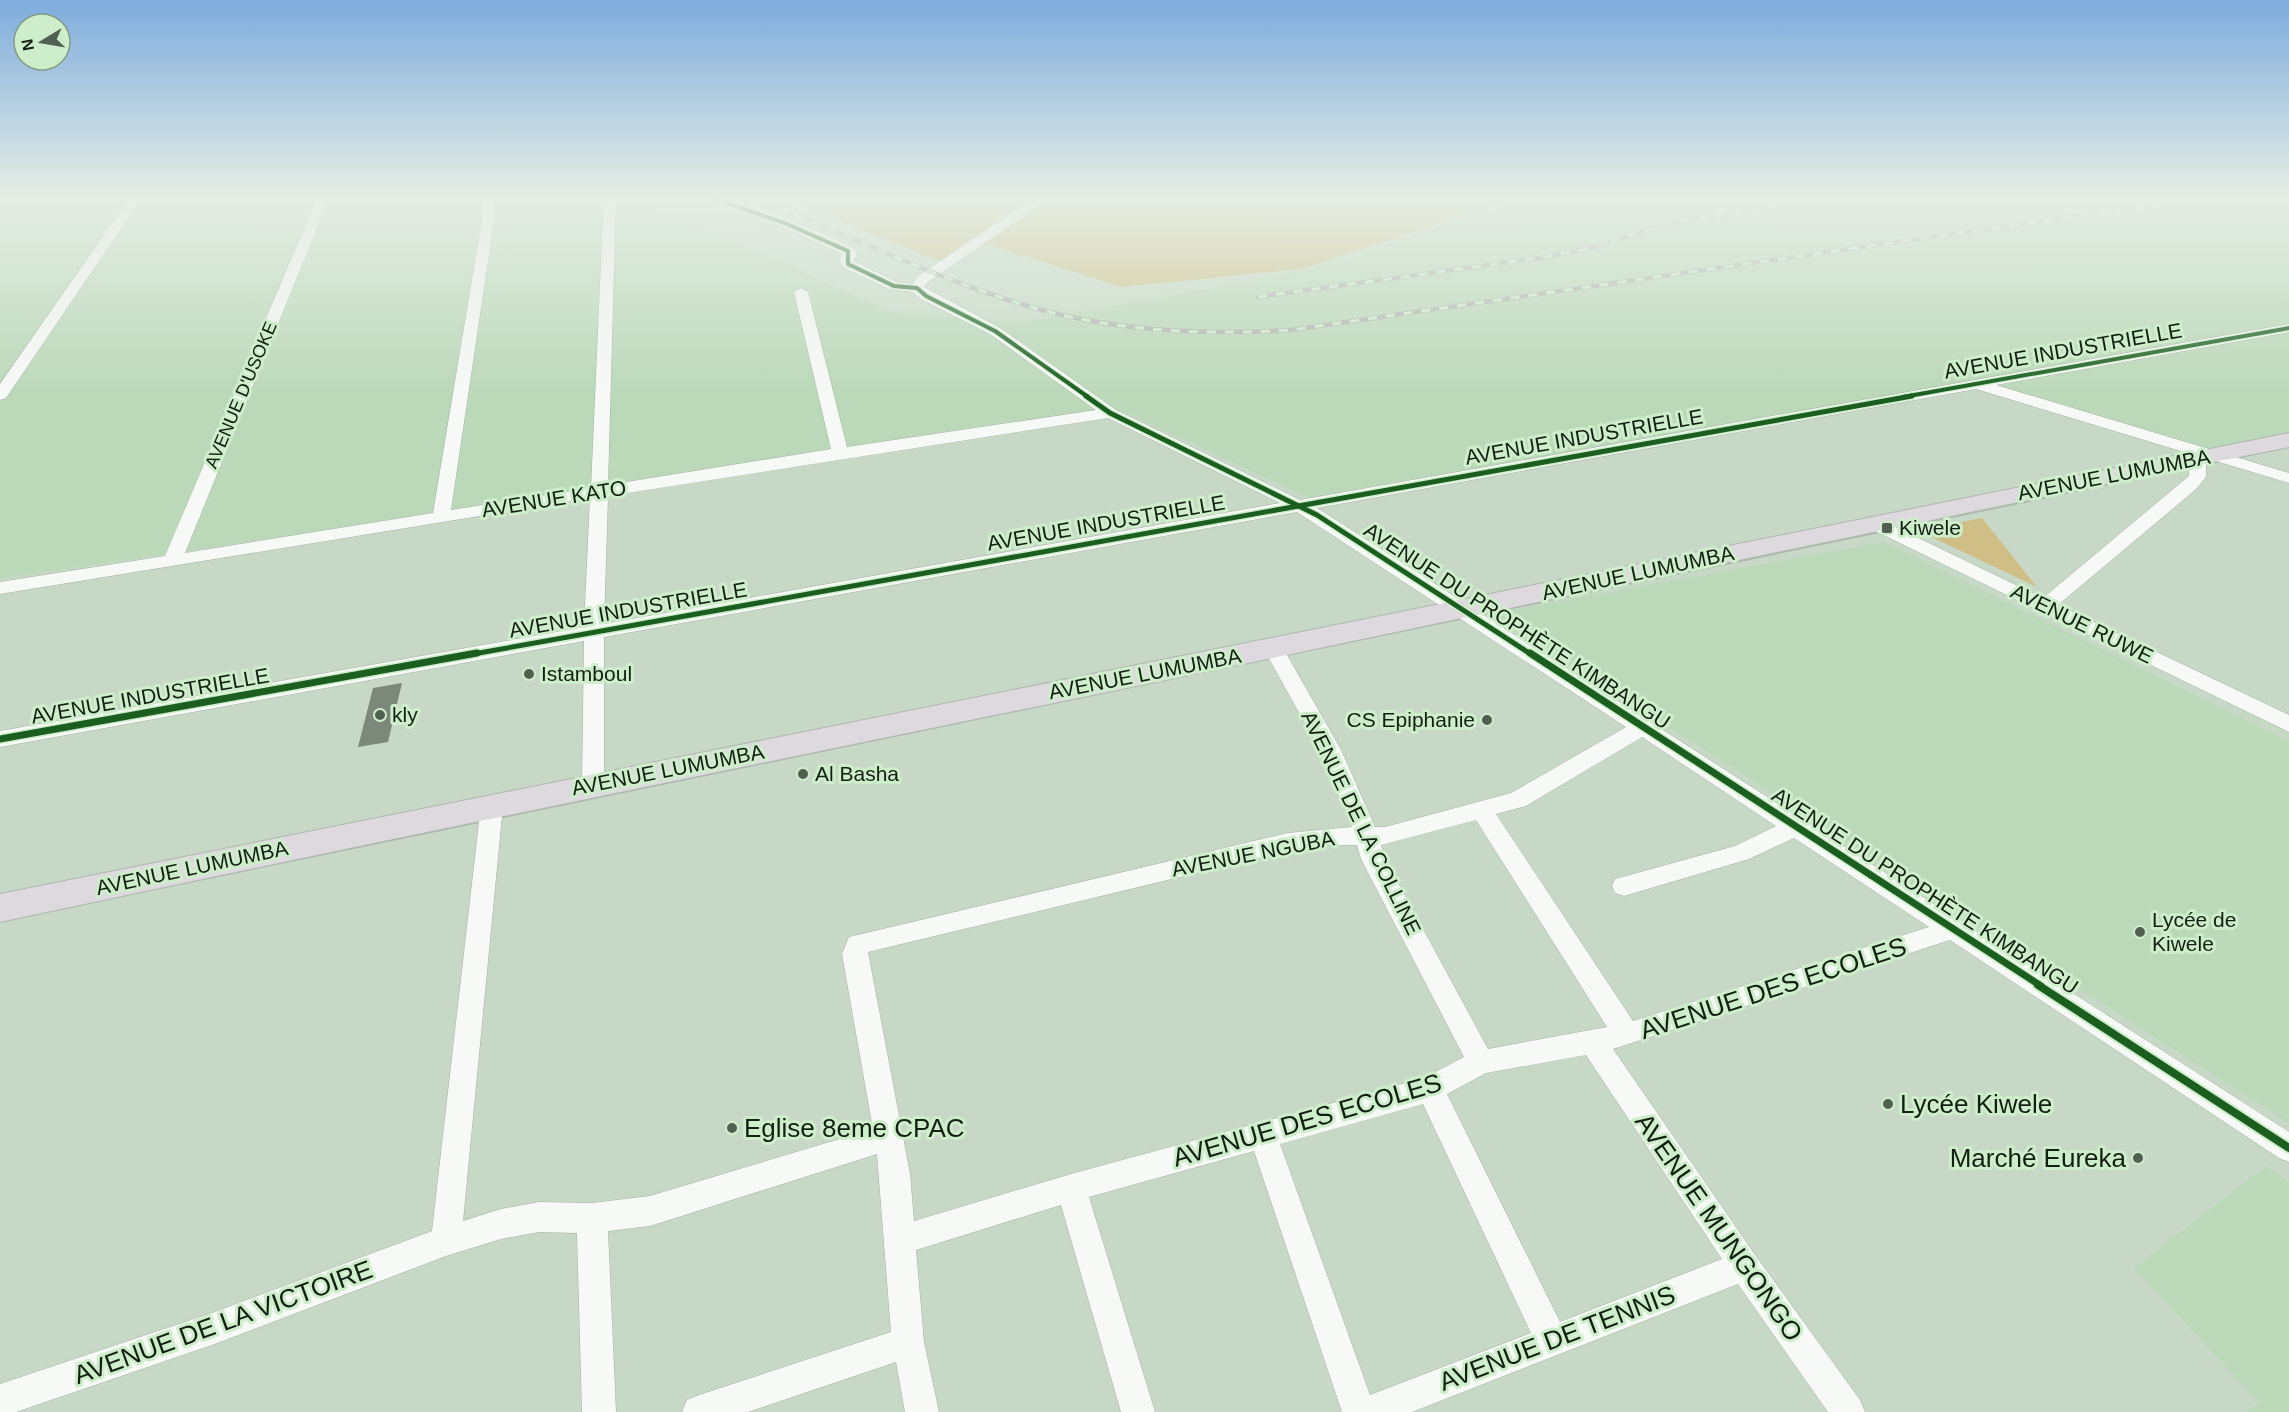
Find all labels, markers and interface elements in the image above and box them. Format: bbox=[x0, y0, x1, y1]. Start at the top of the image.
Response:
north arrow bbox=[12, 12, 72, 72]
text: N bbox=[18, 37, 37, 52]
street label: AVENUE INDUSTRIELLE bbox=[1942, 318, 2184, 383]
street label: AVENUE D'USOKE bbox=[201, 319, 281, 471]
street label: AVENUE INDUSTRIELLE bbox=[1463, 404, 1705, 469]
street label: AVENUE LUMUMBA bbox=[2016, 445, 2212, 504]
street label: AVENUE KATO bbox=[480, 476, 628, 521]
street label: AVENUE INDUSTRIELLE bbox=[985, 490, 1227, 555]
place label: Kiwele bbox=[1899, 516, 1961, 539]
street label: AVENUE DU PROPHÈTE KIMBANGU bbox=[1360, 518, 1675, 733]
marker: Kiwele bbox=[1880, 521, 1894, 535]
street label: AVENUE LUMUMBA bbox=[1540, 541, 1736, 604]
street label: AVENUE INDUSTRIELLE bbox=[507, 577, 749, 642]
street label: AVENUE RUWE bbox=[2008, 579, 2157, 668]
street label: AVENUE LUMUMBA bbox=[1047, 644, 1243, 703]
place label: Istamboul bbox=[541, 662, 632, 685]
street label: AVENUE INDUSTRIELLE bbox=[29, 663, 271, 728]
marker: Istamboul bbox=[522, 667, 536, 681]
place label: kly bbox=[392, 703, 418, 726]
street label: AVENUE DE LA COLLINE bbox=[1297, 707, 1426, 938]
marker: kly bbox=[373, 708, 387, 722]
place label: CS Epiphanie bbox=[1347, 708, 1475, 731]
marker: CS Epiphanie bbox=[1480, 713, 1494, 727]
street label: AVENUE LUMUMBA bbox=[570, 740, 766, 799]
place label: Al Basha bbox=[815, 762, 899, 785]
marker: Al Basha bbox=[796, 767, 810, 781]
street label: AVENUE DU PROPHÈTE KIMBANGU bbox=[1768, 783, 2083, 998]
street label: AVENUE NGUBA bbox=[1170, 826, 1336, 881]
street label: AVENUE LUMUMBA bbox=[94, 836, 290, 899]
place label: Lycée de Kiwele bbox=[2152, 908, 2236, 955]
marker: Lycée de Kiwele bbox=[2133, 925, 2147, 939]
street label: AVENUE DES ECOLES bbox=[1636, 931, 1910, 1045]
street label: AVENUE DES ECOLES bbox=[1169, 1067, 1445, 1173]
place label: Lycée Kiwele bbox=[1900, 1089, 2052, 1119]
marker: Lycée Kiwele bbox=[1881, 1097, 1895, 1111]
street label: AVENUE MUNGONGO bbox=[1629, 1107, 1809, 1347]
place label: Eglise 8eme CPAC bbox=[744, 1113, 965, 1143]
marker: Eglise 8eme CPAC bbox=[725, 1121, 739, 1135]
place label: Marché Eureka bbox=[1950, 1143, 2127, 1173]
marker: Marché Eureka bbox=[2131, 1151, 2145, 1165]
street label: AVENUE DE LA VICTOIRE bbox=[70, 1254, 376, 1390]
street label: AVENUE DE TENNIS bbox=[1435, 1279, 1679, 1397]

